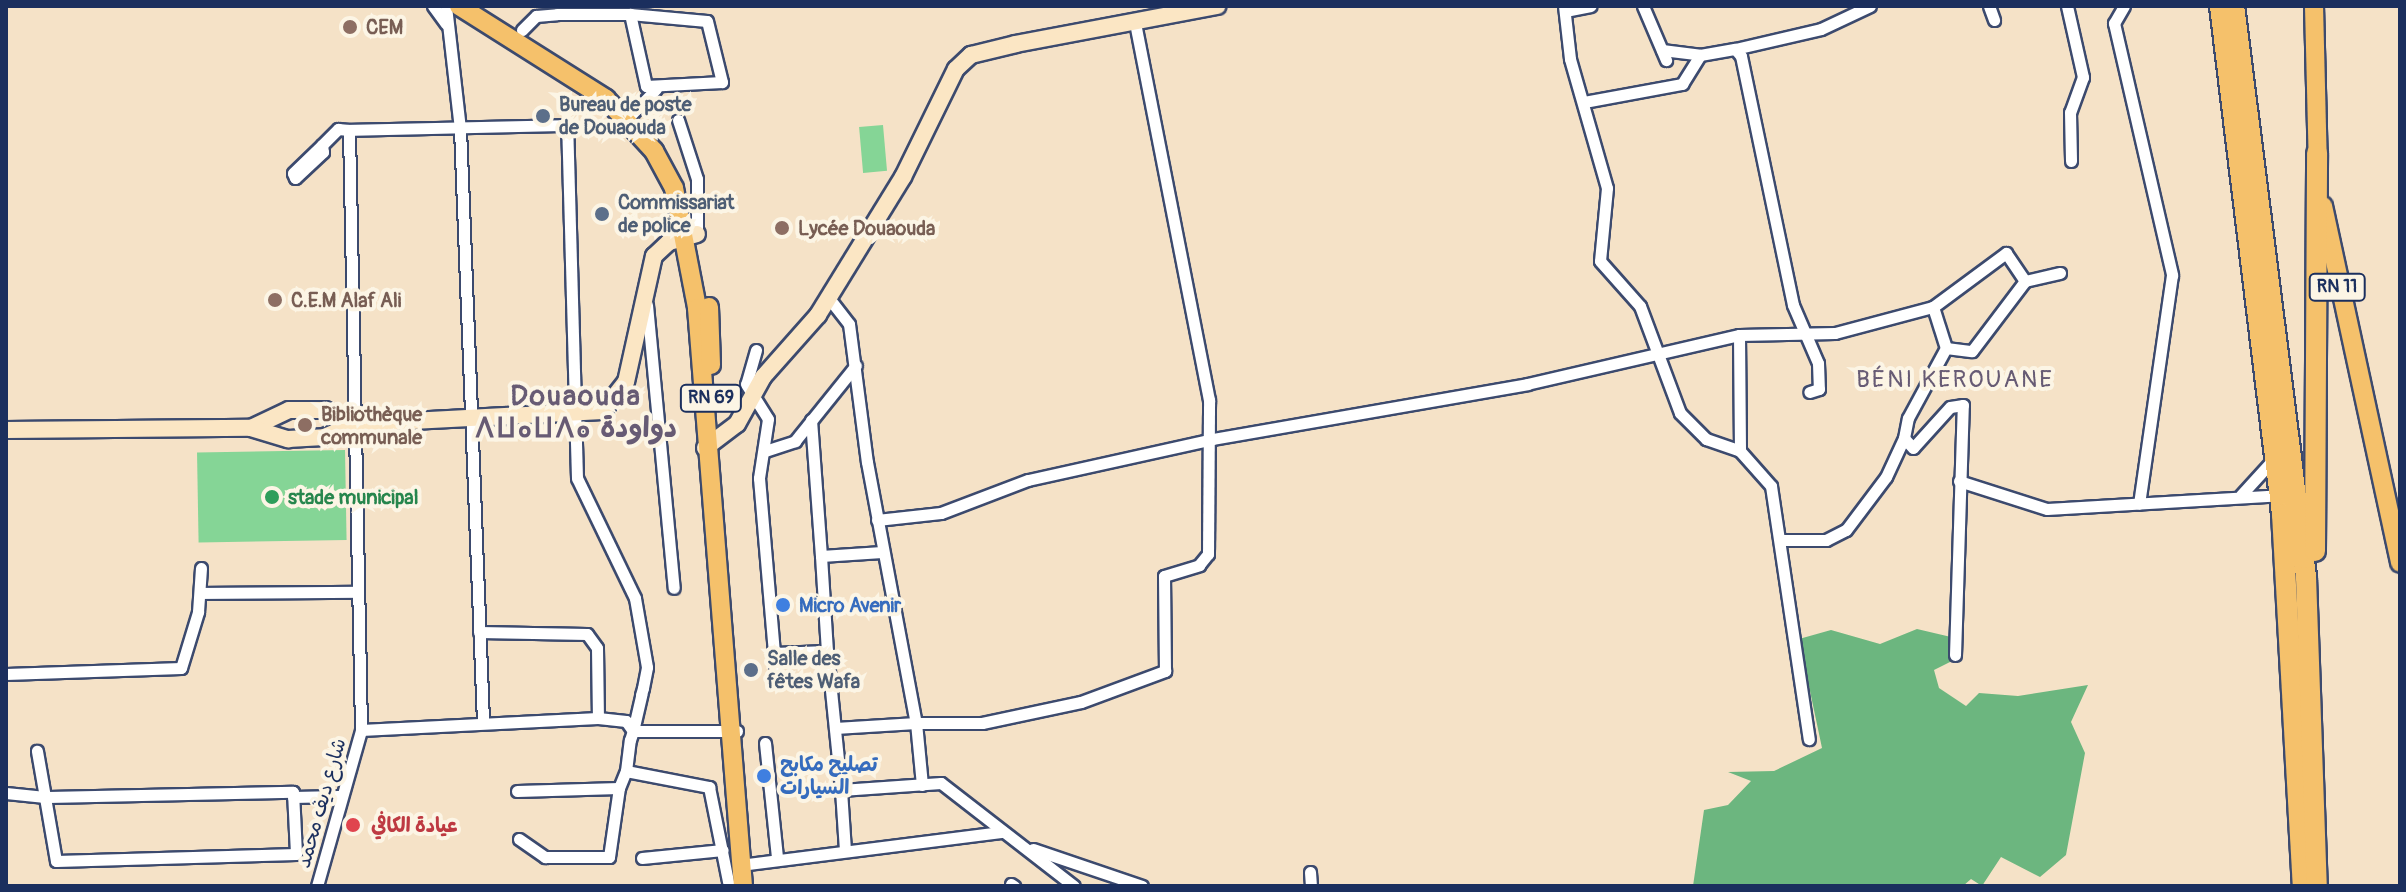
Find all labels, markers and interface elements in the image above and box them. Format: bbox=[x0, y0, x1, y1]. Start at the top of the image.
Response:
place label: CEM bbox=[366, 15, 403, 39]
marker: CEM bbox=[341, 18, 359, 36]
place label: Bureau de poste de Douaouda bbox=[559, 92, 692, 139]
marker: Bureau de poste de Douaouda bbox=[534, 107, 552, 125]
place label: Commissariat de police bbox=[618, 190, 734, 237]
marker: Commissariat de police bbox=[593, 205, 611, 223]
place label: Lycée Douaouda bbox=[798, 216, 935, 240]
marker: Lycée Douaouda bbox=[773, 219, 791, 237]
road number: RN 11 bbox=[2307, 273, 2367, 301]
place label: C.E.M Alaf Ali bbox=[291, 288, 401, 312]
marker: C.E.M Alaf Ali bbox=[266, 291, 284, 309]
district label: BÉNI KEROUANE bbox=[1856, 366, 2054, 394]
district label: Douaouda ⴷⵡⴰⵡⴷⴰ دواودة bbox=[481, 380, 671, 446]
road number: RN 69 bbox=[679, 384, 743, 412]
place label: Bibliothèque communale bbox=[321, 402, 422, 449]
marker: Bibliothèque communale bbox=[296, 416, 314, 434]
place label: stade municipal bbox=[288, 485, 418, 509]
marker: stade municipal bbox=[263, 488, 281, 506]
place label: Micro Avenir bbox=[799, 593, 901, 617]
marker: Micro Avenir bbox=[774, 596, 792, 614]
place label: Salle des fêtes Wafa bbox=[767, 646, 860, 693]
marker: Salle des fêtes Wafa bbox=[742, 661, 760, 679]
street label: شارع ديف محمد bbox=[291, 735, 351, 871]
place label: تصليح مكابح السيارات bbox=[780, 752, 878, 799]
marker: تصليح مكابح السيارات bbox=[755, 767, 773, 785]
place label: عيادة الكافي bbox=[371, 813, 457, 837]
marker: عيادة الكافي bbox=[342, 814, 364, 836]

